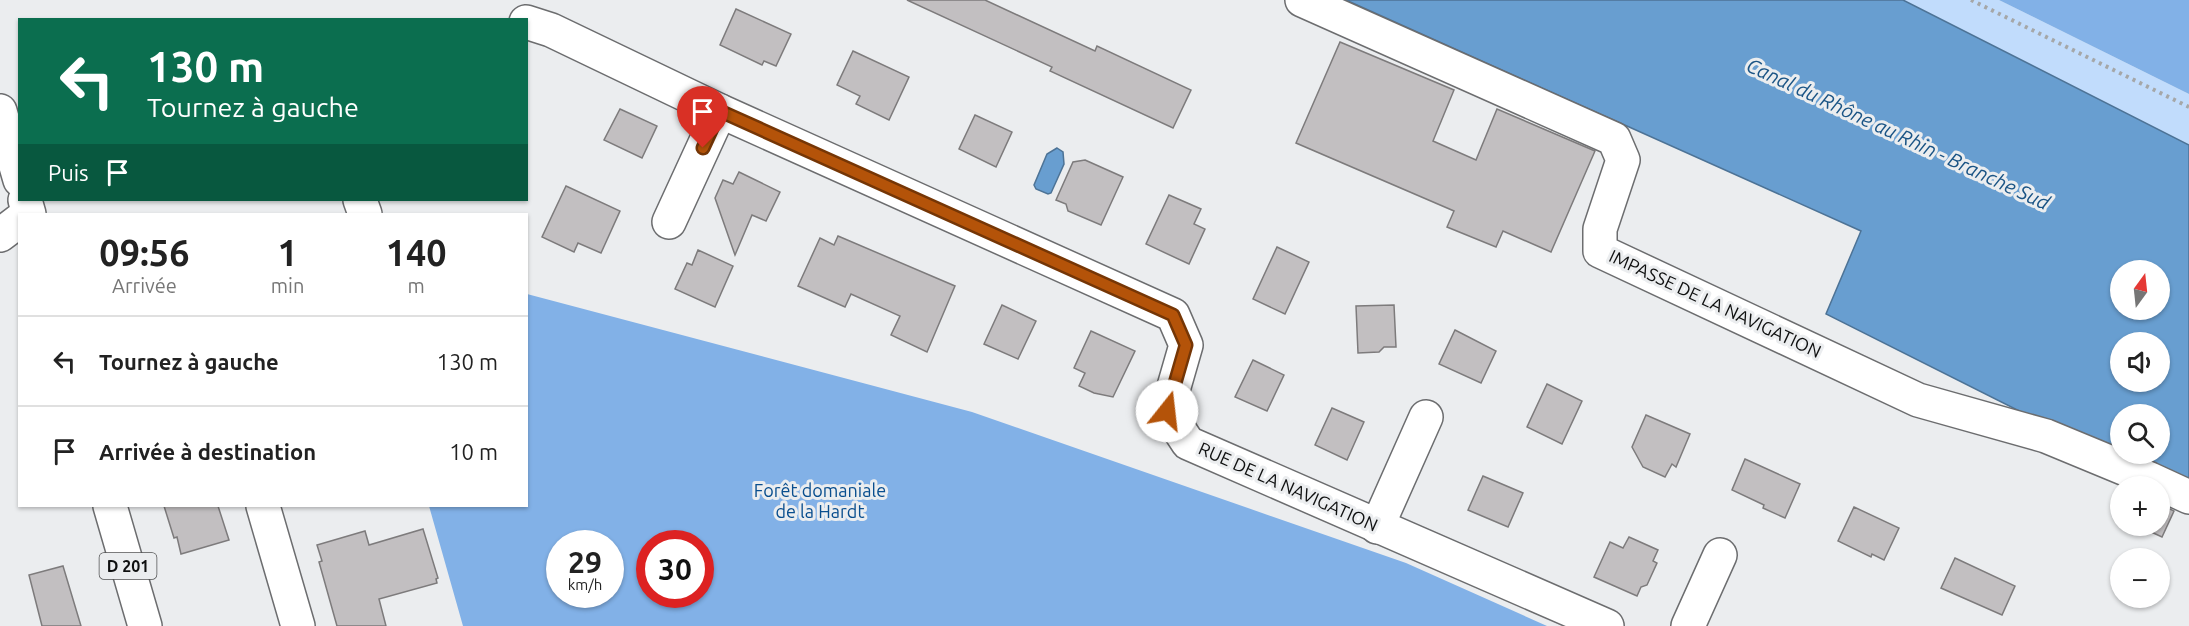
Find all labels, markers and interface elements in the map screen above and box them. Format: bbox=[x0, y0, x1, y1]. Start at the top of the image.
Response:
icon: left bbox=[48, 42, 126, 120]
text: 130 m bbox=[147, 43, 264, 90]
water label: Canal du Rhône au Rhin - Branche Sud bbox=[1743, 53, 2054, 214]
pin bbox=[677, 86, 728, 148]
text: Tournez à gauche bbox=[147, 92, 359, 122]
icon: arrive bbox=[686, 95, 719, 128]
icon: arrive bbox=[101, 156, 134, 189]
text: Puis bbox=[48, 160, 89, 185]
text: 09:56 bbox=[99, 232, 189, 273]
text: 1 bbox=[277, 232, 298, 273]
text: 140 bbox=[386, 232, 447, 273]
street label: IMPASSE DE LA NAVIGATION bbox=[1606, 245, 1825, 361]
north arrow bbox=[2110, 260, 2170, 320]
map controls bbox=[2110, 260, 2170, 608]
text: Arrivée bbox=[112, 274, 177, 297]
text: min bbox=[271, 274, 304, 297]
text: m bbox=[408, 274, 425, 297]
button: sound bbox=[2110, 332, 2170, 392]
icon: left bbox=[48, 345, 81, 378]
text: Tournez à gauche bbox=[99, 349, 279, 374]
text: 130 m bbox=[437, 349, 498, 374]
position arrow bbox=[1135, 379, 1199, 443]
button: search bbox=[2110, 404, 2170, 464]
icon: arrive bbox=[48, 435, 81, 468]
street label: RUE DE LA NAVIGATION bbox=[1196, 438, 1381, 535]
text: Arrivée à destination bbox=[99, 439, 316, 464]
text: 10 m bbox=[449, 439, 498, 464]
button: + bbox=[2110, 476, 2170, 536]
park label: Forêt domaniale de la Hardt bbox=[754, 480, 886, 521]
speed limit sign: 30 bbox=[636, 530, 714, 608]
text: 29 bbox=[568, 545, 602, 579]
button: − bbox=[2110, 548, 2170, 608]
road number: D 201 bbox=[100, 553, 156, 579]
text: km/h bbox=[568, 576, 602, 593]

